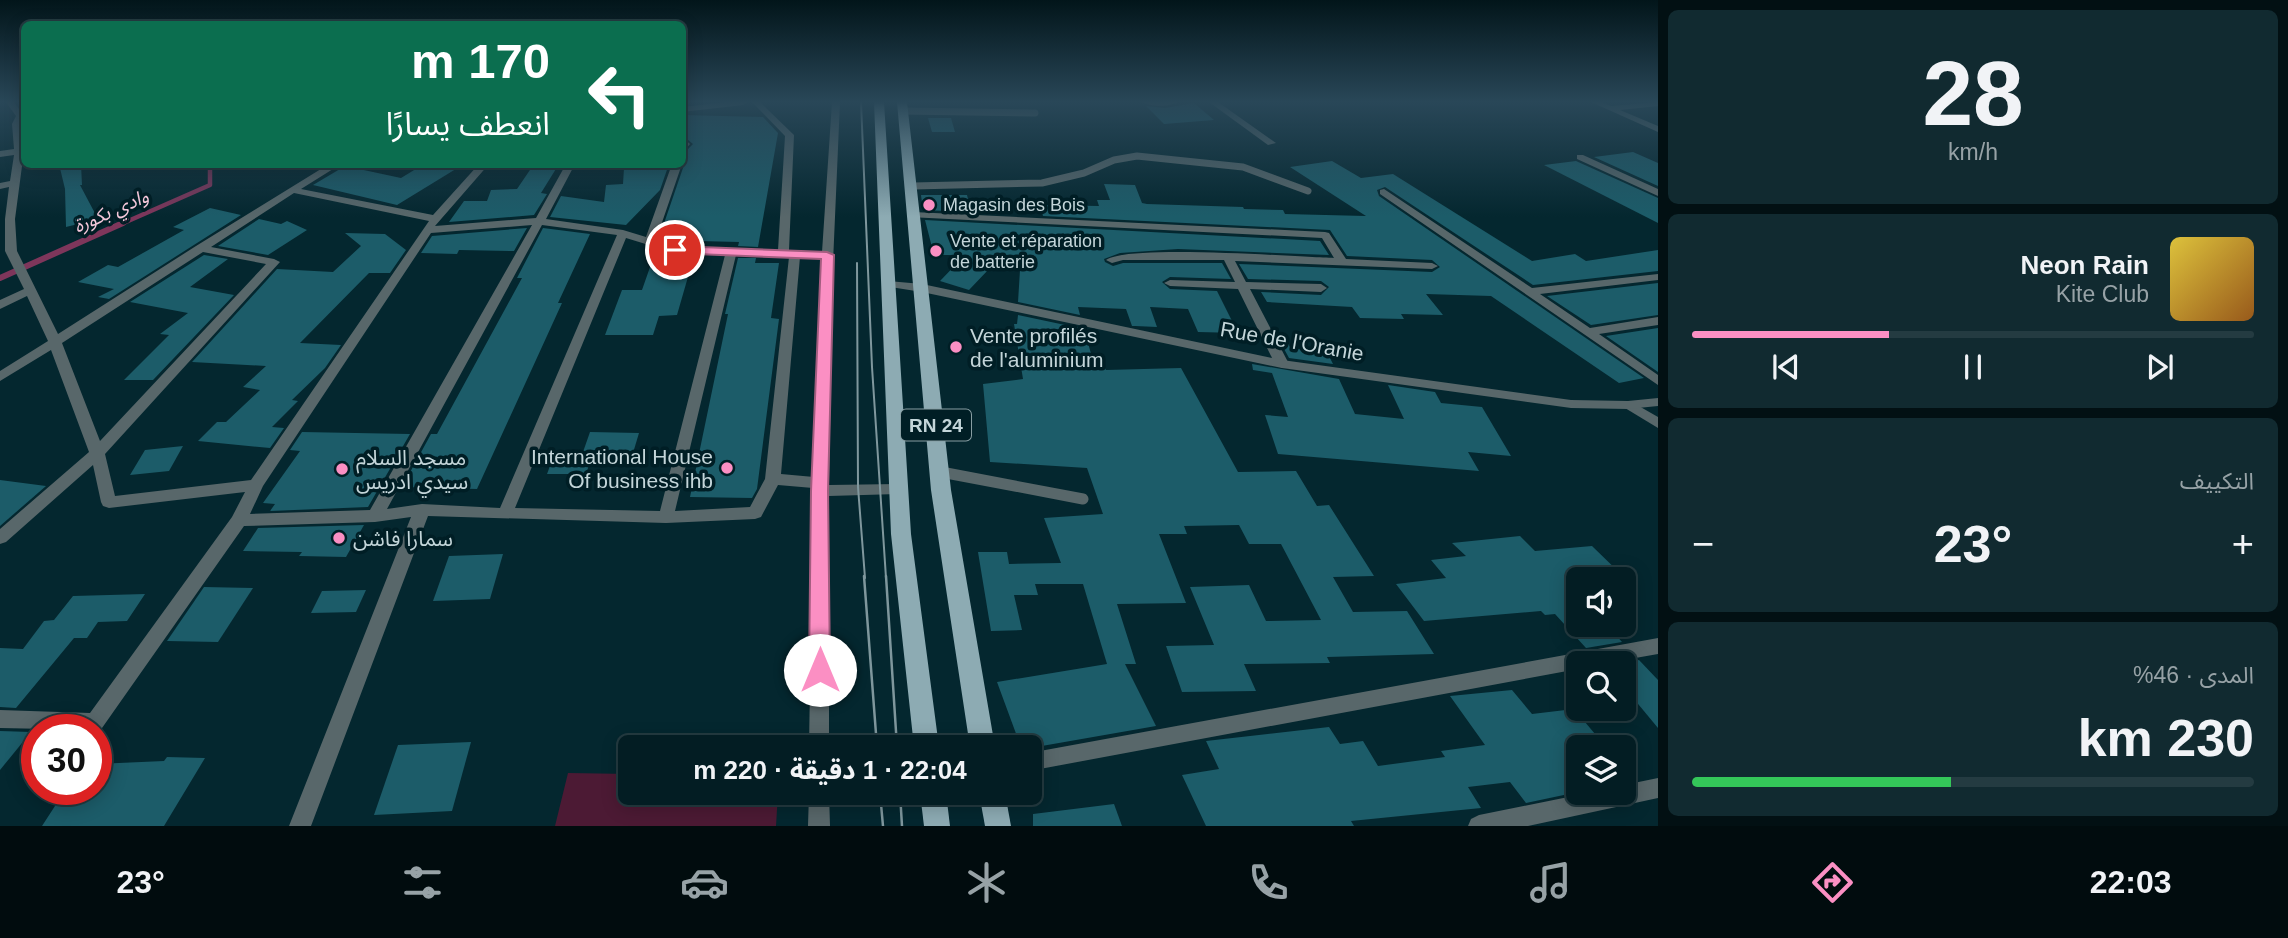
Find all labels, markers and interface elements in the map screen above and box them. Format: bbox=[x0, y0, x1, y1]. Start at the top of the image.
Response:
text: 170 m bbox=[411, 34, 550, 88]
text: 28 bbox=[1922, 43, 2024, 144]
icon: left bbox=[574, 49, 665, 140]
text: انعطف يسارًا bbox=[386, 106, 550, 142]
text: km/h bbox=[1948, 139, 1998, 165]
water label: وادي بكورة bbox=[70, 185, 154, 241]
place label: Magasin des Bois bbox=[943, 195, 1085, 215]
marker: Magasin des Bois bbox=[921, 197, 937, 213]
pin bbox=[645, 220, 705, 280]
icon: arrive bbox=[656, 231, 694, 269]
place label: Vente et réparation de batterie bbox=[950, 231, 1102, 272]
marker: Vente et réparation de batterie bbox=[928, 243, 944, 259]
text: Neon Rain bbox=[2020, 250, 2149, 280]
text: Kite Club bbox=[2056, 281, 2149, 307]
street label: Rue de l'Oranie bbox=[1218, 317, 1366, 365]
place label: Vente profilés de l'aluminium bbox=[970, 324, 1104, 371]
marker: Vente profilés de l'aluminium bbox=[948, 339, 964, 355]
icon: previous bbox=[1767, 348, 1805, 386]
icon: pause bbox=[1954, 348, 1992, 386]
icon: next bbox=[2141, 348, 2179, 386]
road number: RN 24 bbox=[901, 410, 971, 440]
place label: International House Of business ihb bbox=[531, 445, 713, 492]
place label: مسجد السلام سيدي ادريس bbox=[356, 446, 468, 497]
marker: International House Of business ihb bbox=[719, 460, 735, 476]
marker: مسجد السلام سيدي ادريس bbox=[334, 461, 350, 477]
text: التكييف bbox=[2180, 468, 2254, 494]
text: 23° bbox=[1934, 515, 2012, 573]
text: − bbox=[1692, 523, 1714, 565]
text: + bbox=[2232, 523, 2254, 565]
place label: سمارا فاشن bbox=[353, 527, 453, 551]
marker: سمارا فاشن bbox=[331, 530, 347, 546]
map controls bbox=[1566, 567, 1636, 805]
button: sound bbox=[1566, 567, 1636, 637]
position arrow bbox=[783, 633, 857, 707]
button: search bbox=[1566, 651, 1636, 721]
text: المدى · 46% bbox=[2133, 662, 2254, 688]
text: 230 km bbox=[2078, 709, 2254, 767]
speed limit sign: 30 bbox=[21, 714, 112, 805]
button: layers bbox=[1566, 735, 1636, 805]
text: 22:04 · 1 دقيقة · 220 m bbox=[693, 755, 967, 785]
icon: filters bbox=[398, 858, 447, 907]
icon: car bbox=[680, 858, 729, 907]
icon: climate bbox=[962, 858, 1011, 907]
icon: phone bbox=[1244, 858, 1293, 907]
icon: music bbox=[1526, 858, 1575, 907]
icon: directions bbox=[1808, 858, 1857, 907]
text: 23° bbox=[117, 864, 165, 900]
text: 22:03 bbox=[2090, 864, 2172, 900]

